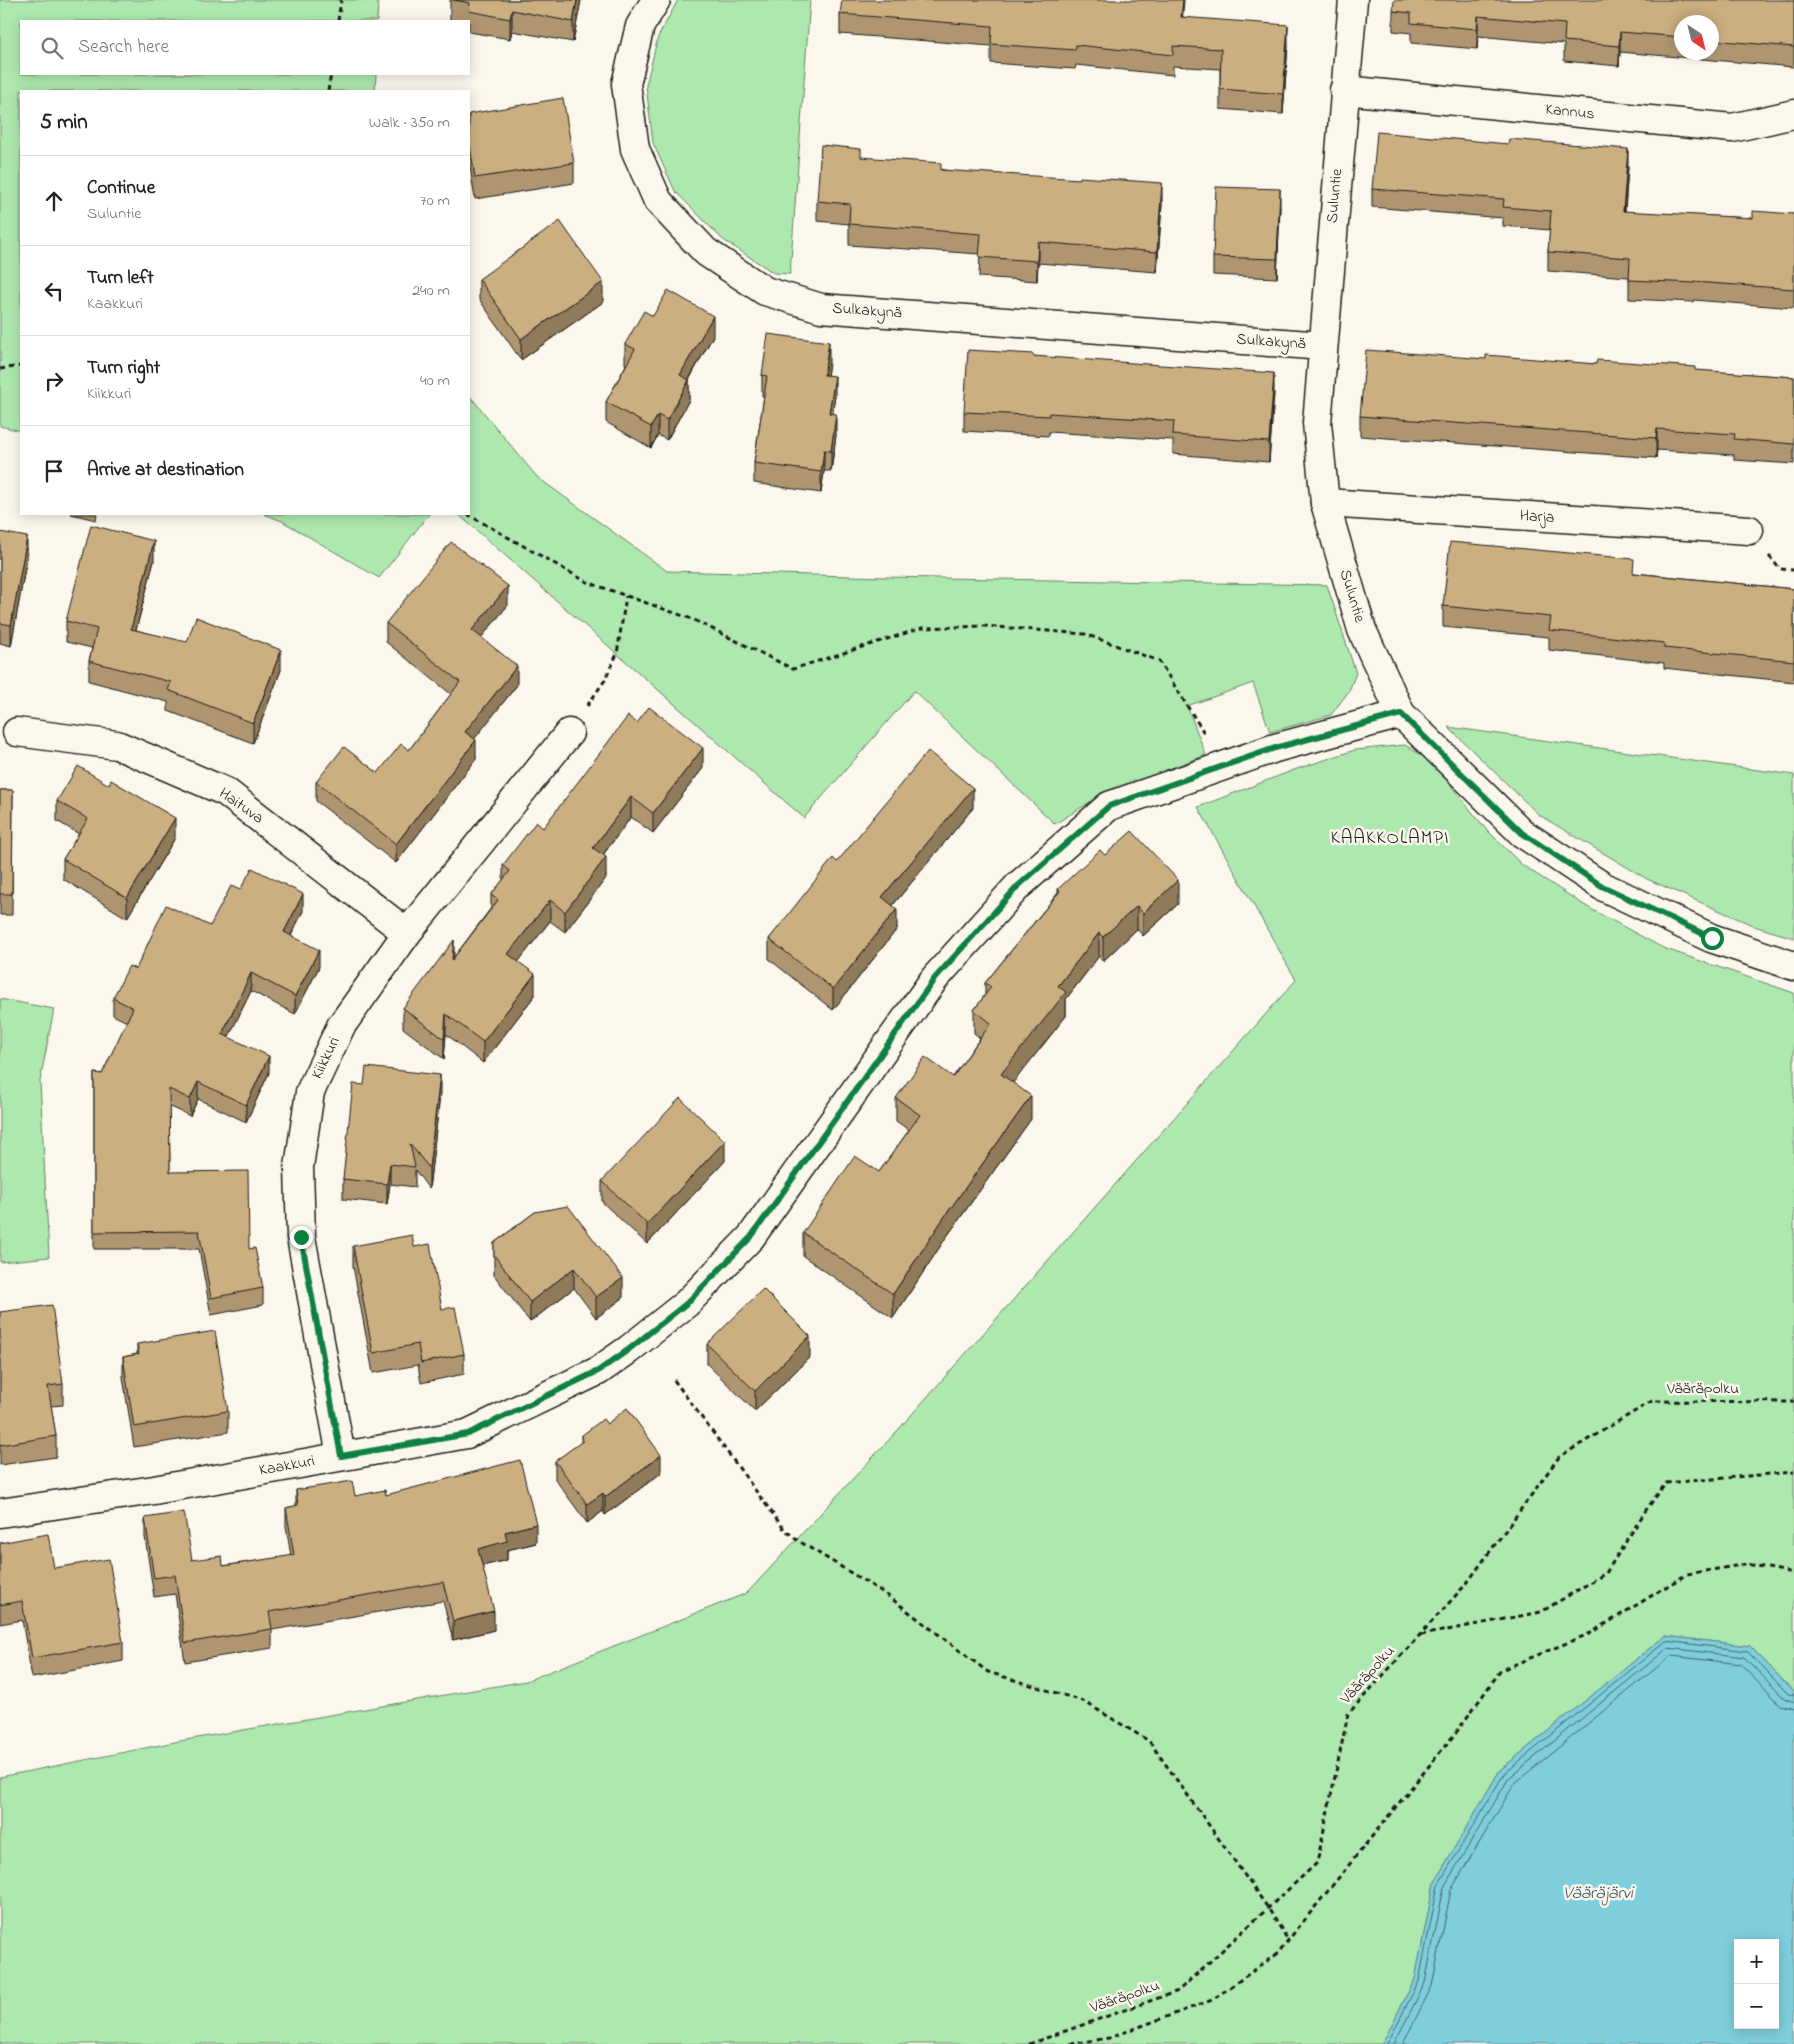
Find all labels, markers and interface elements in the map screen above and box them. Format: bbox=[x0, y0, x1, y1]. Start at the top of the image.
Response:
north arrow bbox=[1674, 15, 1719, 60]
search box bbox=[20, 20, 470, 75]
icon: search bbox=[38, 34, 66, 62]
text: Search here bbox=[78, 34, 169, 61]
street label: Kannus bbox=[1544, 97, 1596, 127]
text: 5 min bbox=[40, 108, 88, 138]
text: Walk · 350 m bbox=[369, 111, 450, 135]
street label: Suluntie bbox=[1321, 167, 1349, 224]
text: Continue bbox=[87, 175, 155, 202]
icon: ahead bbox=[40, 187, 68, 215]
text: 70 m bbox=[420, 189, 450, 213]
text: Suluntie bbox=[87, 202, 141, 226]
text: Turn left bbox=[87, 265, 154, 292]
icon: left bbox=[40, 277, 68, 305]
text: 240 m bbox=[412, 279, 450, 303]
text: Kaakkuri bbox=[87, 292, 143, 316]
street label: Sulkakynä bbox=[831, 297, 903, 325]
street label: Sulkakynä bbox=[1235, 328, 1307, 356]
text: Turn right bbox=[87, 355, 160, 382]
icon: right bbox=[40, 367, 68, 395]
text: 40 m bbox=[420, 369, 450, 393]
text: Kiikkuri bbox=[87, 382, 131, 406]
icon: arrive bbox=[40, 457, 68, 485]
text: Arrive at destination bbox=[87, 457, 244, 484]
street label: Harja bbox=[1519, 504, 1555, 530]
street label: Suluntie bbox=[1333, 566, 1372, 626]
street label: Haituva bbox=[214, 782, 268, 830]
district label: KAAKKOLAMPI bbox=[1330, 825, 1450, 852]
route start bbox=[1701, 927, 1724, 950]
street label: Kiikkuri bbox=[305, 1033, 347, 1083]
route end bbox=[290, 1226, 313, 1249]
street label: Vääräpolku bbox=[1666, 1377, 1739, 1401]
street label: Kaakkuri bbox=[257, 1449, 317, 1483]
street label: Vääräpolku bbox=[1334, 1640, 1401, 1711]
water label: Vääräjärvi bbox=[1563, 1881, 1635, 1907]
map controls bbox=[1734, 1939, 1779, 2029]
button: + bbox=[1734, 1939, 1779, 1984]
street label: Vääräpolku bbox=[1086, 1974, 1163, 2020]
button: − bbox=[1734, 1984, 1779, 2029]

